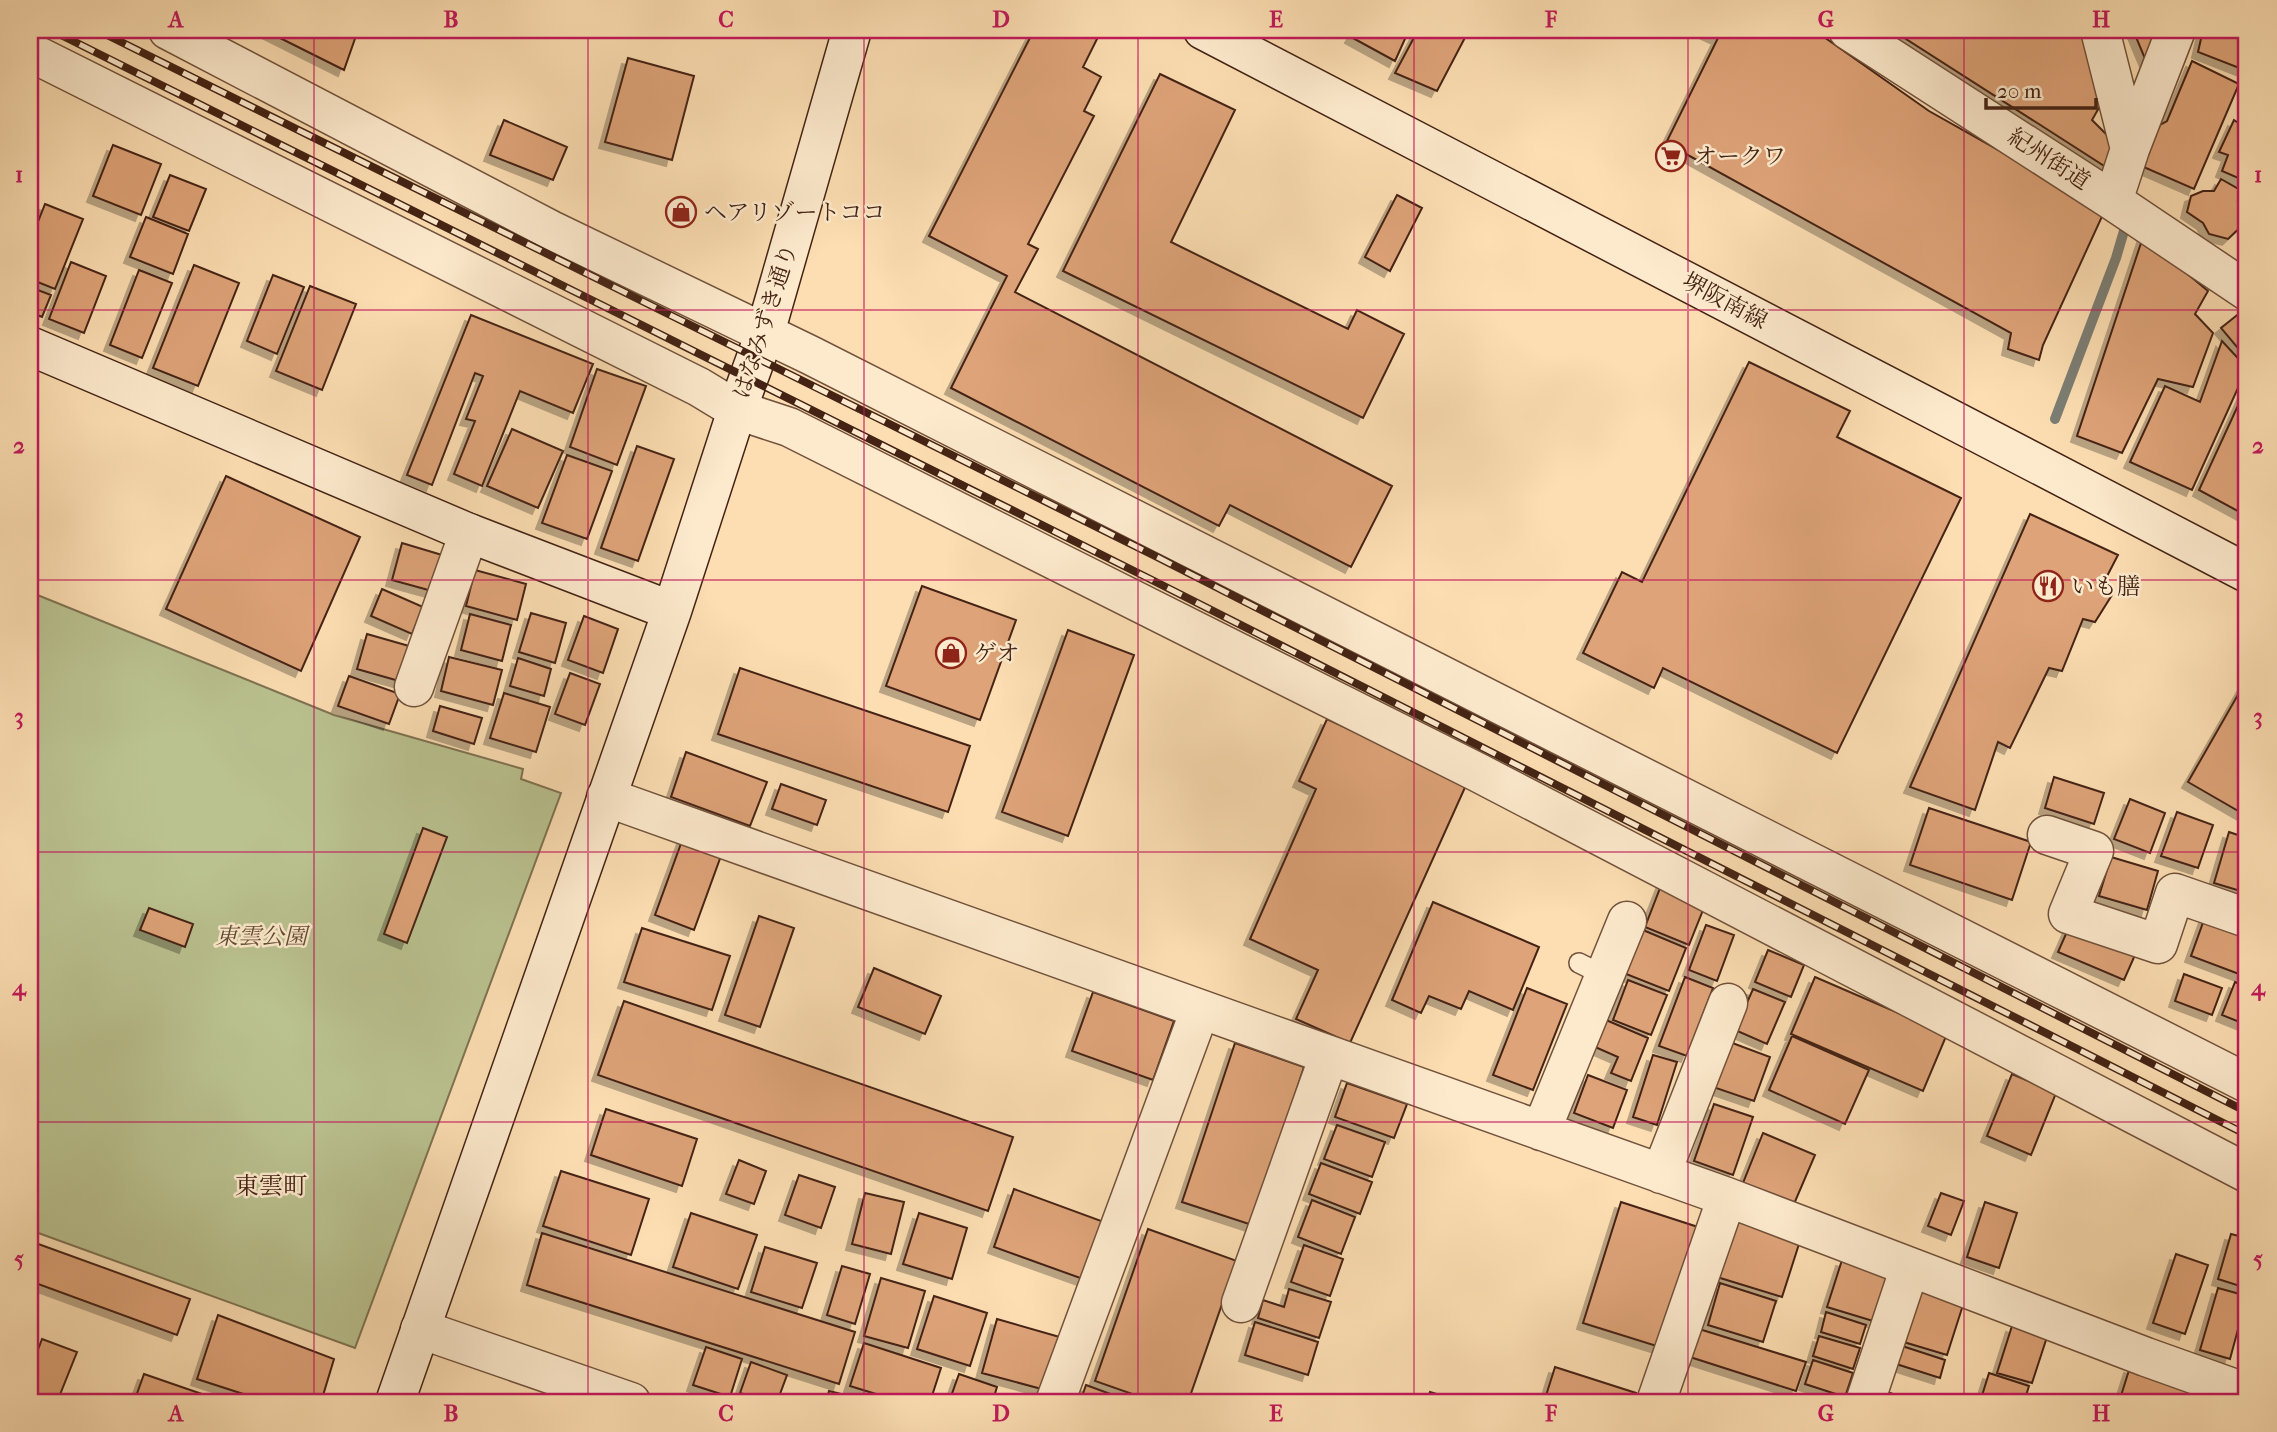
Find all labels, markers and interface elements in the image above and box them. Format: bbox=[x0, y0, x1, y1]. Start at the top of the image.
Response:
text: A bbox=[167, 6, 185, 33]
text: B bbox=[444, 6, 459, 33]
text: C bbox=[718, 6, 734, 33]
text: D bbox=[992, 6, 1010, 33]
text: E bbox=[1269, 6, 1283, 33]
text: F bbox=[1544, 6, 1558, 33]
text: G bbox=[1818, 6, 1834, 33]
text: H bbox=[2092, 6, 2110, 33]
scale bar bbox=[1986, 66, 2097, 110]
text: 20 m bbox=[1997, 79, 2042, 103]
street label: 紀州街道 bbox=[2003, 123, 2095, 195]
supermarket icon: オークワ bbox=[1654, 139, 1688, 173]
place label: オークワ bbox=[1694, 143, 1786, 170]
text: 1 bbox=[15, 161, 23, 188]
text: 1 bbox=[2254, 161, 2262, 188]
shop icon: ヘアリゾートココ bbox=[664, 195, 698, 229]
place label: ヘアリゾートココ bbox=[704, 199, 885, 226]
street label: はなみずき通り bbox=[727, 240, 803, 402]
street label: 堺阪南線 bbox=[1678, 267, 1772, 335]
text: 2 bbox=[13, 432, 25, 459]
text: 2 bbox=[2252, 432, 2264, 459]
restaurant icon: いも膳 bbox=[2031, 569, 2065, 603]
place label: いも膳 bbox=[2071, 573, 2140, 600]
shop icon: ゲオ bbox=[934, 636, 968, 670]
place label: ゲオ bbox=[974, 640, 1020, 667]
text: 3 bbox=[14, 703, 24, 730]
text: 3 bbox=[2253, 703, 2263, 730]
park label: 東雲公園 bbox=[215, 923, 311, 950]
text: 4 bbox=[11, 974, 27, 1001]
text: 4 bbox=[2250, 974, 2266, 1001]
district label: 東雲町 bbox=[235, 1172, 307, 1200]
text: 5 bbox=[14, 1245, 24, 1272]
text: 5 bbox=[2253, 1245, 2263, 1272]
text: A bbox=[167, 1400, 185, 1427]
text: B bbox=[444, 1400, 459, 1427]
text: C bbox=[718, 1400, 734, 1427]
text: D bbox=[992, 1400, 1010, 1427]
text: E bbox=[1269, 1400, 1283, 1427]
text: F bbox=[1544, 1400, 1558, 1427]
text: G bbox=[1818, 1400, 1834, 1427]
text: H bbox=[2092, 1400, 2110, 1427]

